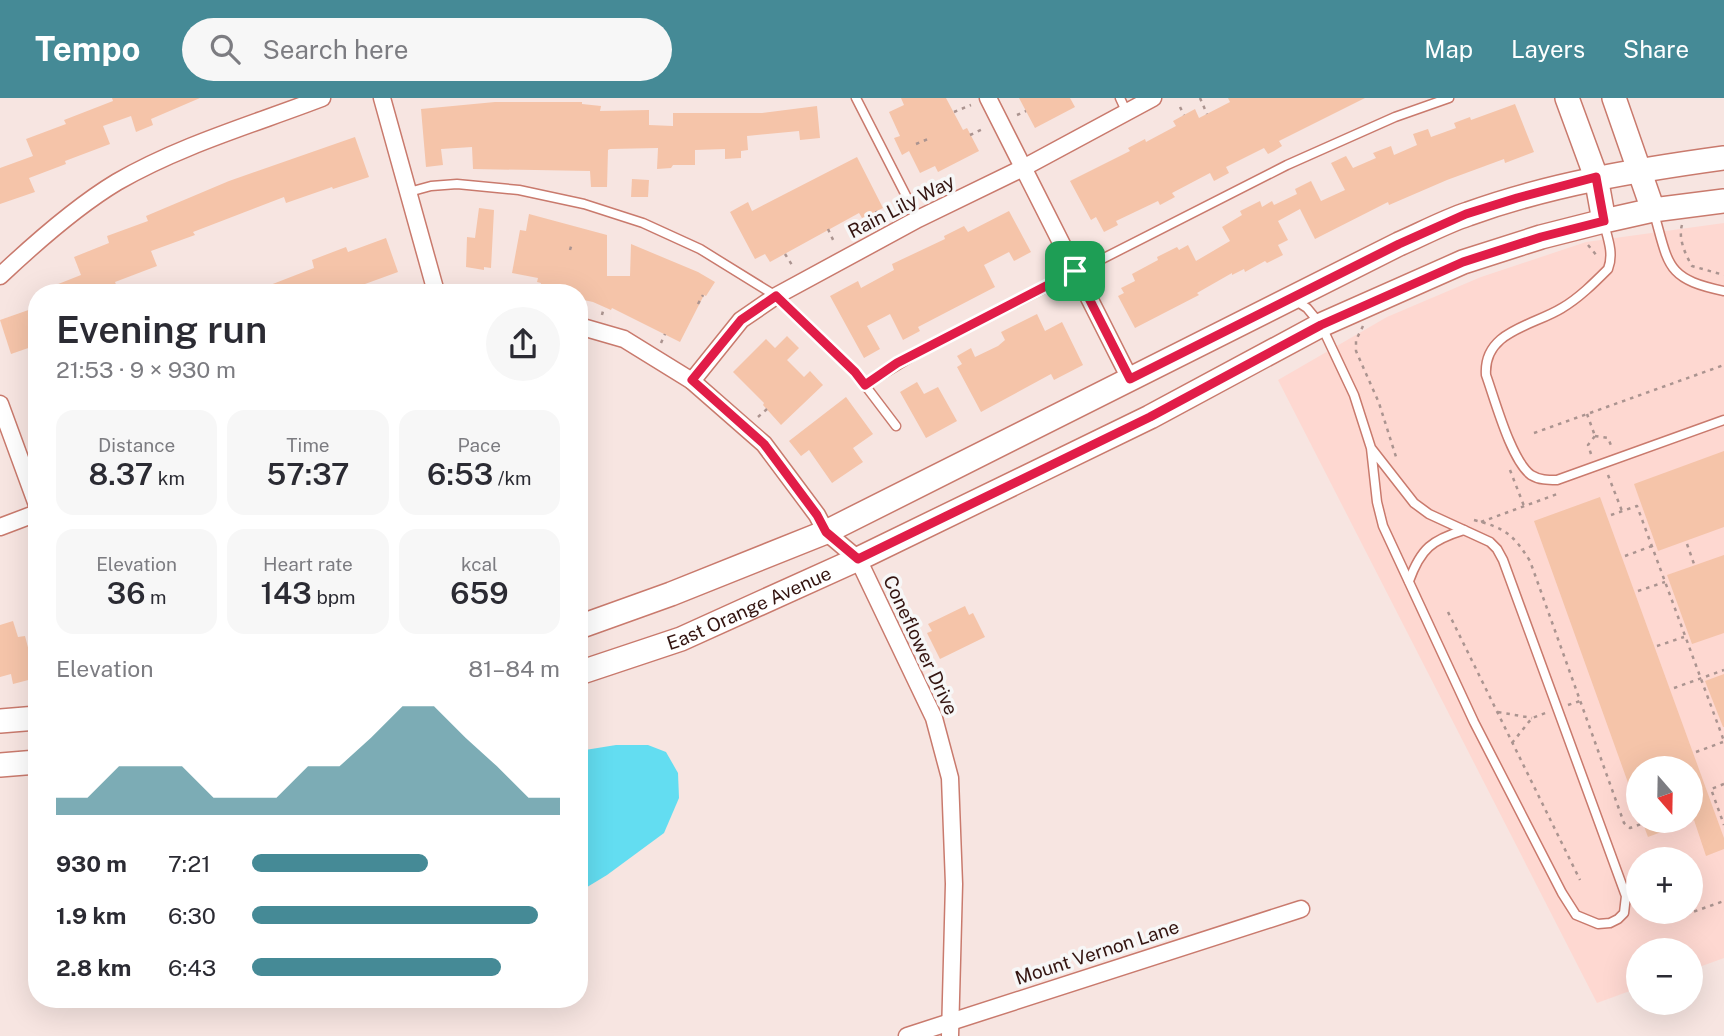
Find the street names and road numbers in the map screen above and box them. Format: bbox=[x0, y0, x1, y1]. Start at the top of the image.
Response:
street label: Rain Lily Way bbox=[844, 170, 958, 242]
street label: East Orange Avenue bbox=[664, 562, 835, 654]
street label: Coneflower Drive bbox=[879, 572, 963, 718]
street label: Mount Vernon Lane bbox=[1012, 915, 1182, 989]

